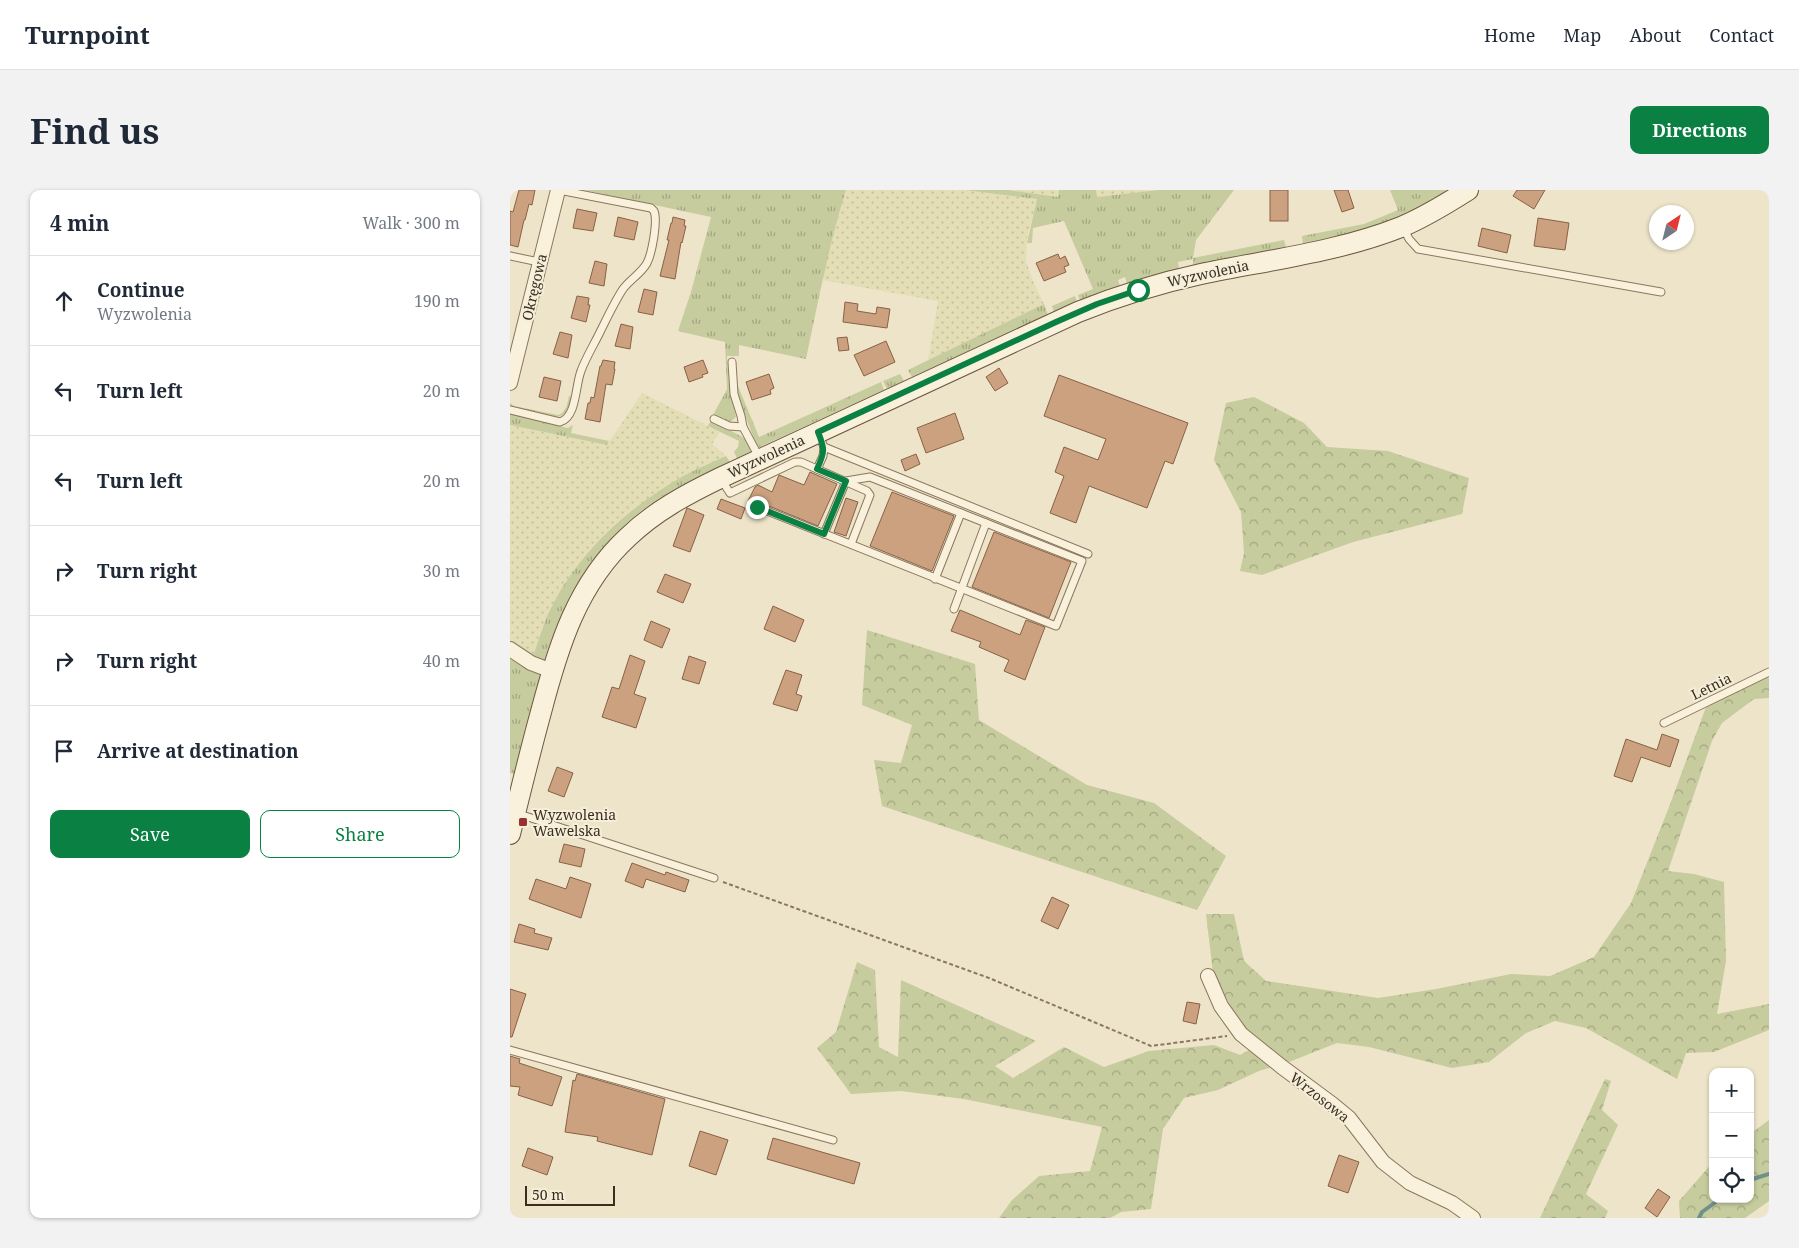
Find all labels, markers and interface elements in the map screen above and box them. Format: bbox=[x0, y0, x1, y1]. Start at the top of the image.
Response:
text: Turnpoint bbox=[25, 18, 150, 51]
text: Home bbox=[1484, 23, 1535, 47]
text: Map bbox=[1563, 23, 1601, 47]
text: About bbox=[1629, 23, 1681, 47]
text: Contact bbox=[1709, 23, 1774, 47]
button: Directions bbox=[1630, 106, 1769, 154]
text: Find us bbox=[30, 107, 159, 154]
north arrow bbox=[1649, 205, 1694, 250]
text: 4 min bbox=[50, 209, 109, 237]
text: Walk · 300 m bbox=[363, 212, 460, 234]
street label: Okręgowa bbox=[517, 252, 551, 322]
street label: Wyzwolenia bbox=[1165, 255, 1251, 291]
text: Continue bbox=[97, 277, 185, 303]
route start bbox=[1127, 279, 1150, 302]
icon: ahead bbox=[50, 287, 78, 315]
text: 190 m bbox=[414, 290, 460, 312]
text: Wyzwolenia bbox=[97, 303, 192, 325]
icon: left bbox=[50, 377, 78, 405]
text: Turn left bbox=[97, 378, 183, 404]
text: 20 m bbox=[423, 380, 460, 402]
street label: Wyzwolenia bbox=[724, 430, 808, 482]
icon: left bbox=[50, 467, 78, 495]
text: Turn left bbox=[97, 468, 183, 494]
text: 20 m bbox=[423, 470, 460, 492]
route end bbox=[746, 496, 769, 519]
icon: right bbox=[50, 557, 78, 585]
text: Turn right bbox=[97, 558, 197, 584]
text: 30 m bbox=[423, 560, 460, 582]
icon: right bbox=[50, 647, 78, 675]
text: Turn right bbox=[97, 648, 197, 674]
text: 40 m bbox=[423, 650, 460, 672]
street label: Letnia bbox=[1688, 668, 1734, 704]
icon: arrive bbox=[50, 737, 78, 765]
text: Arrive at destination bbox=[97, 738, 299, 764]
place label: Wyzwolenia Wawelska bbox=[533, 805, 616, 840]
button: Save bbox=[50, 810, 250, 858]
button: Share bbox=[260, 810, 460, 858]
marker: Wyzwolenia Wawelska bbox=[517, 816, 529, 828]
street label: Wrzosowa bbox=[1286, 1068, 1354, 1126]
map controls bbox=[1709, 1068, 1754, 1203]
button: + bbox=[1709, 1068, 1754, 1113]
button: − bbox=[1709, 1113, 1754, 1158]
button: locate bbox=[1709, 1158, 1754, 1203]
scale bar bbox=[525, 1183, 615, 1206]
text: 50 m bbox=[532, 1185, 565, 1204]

